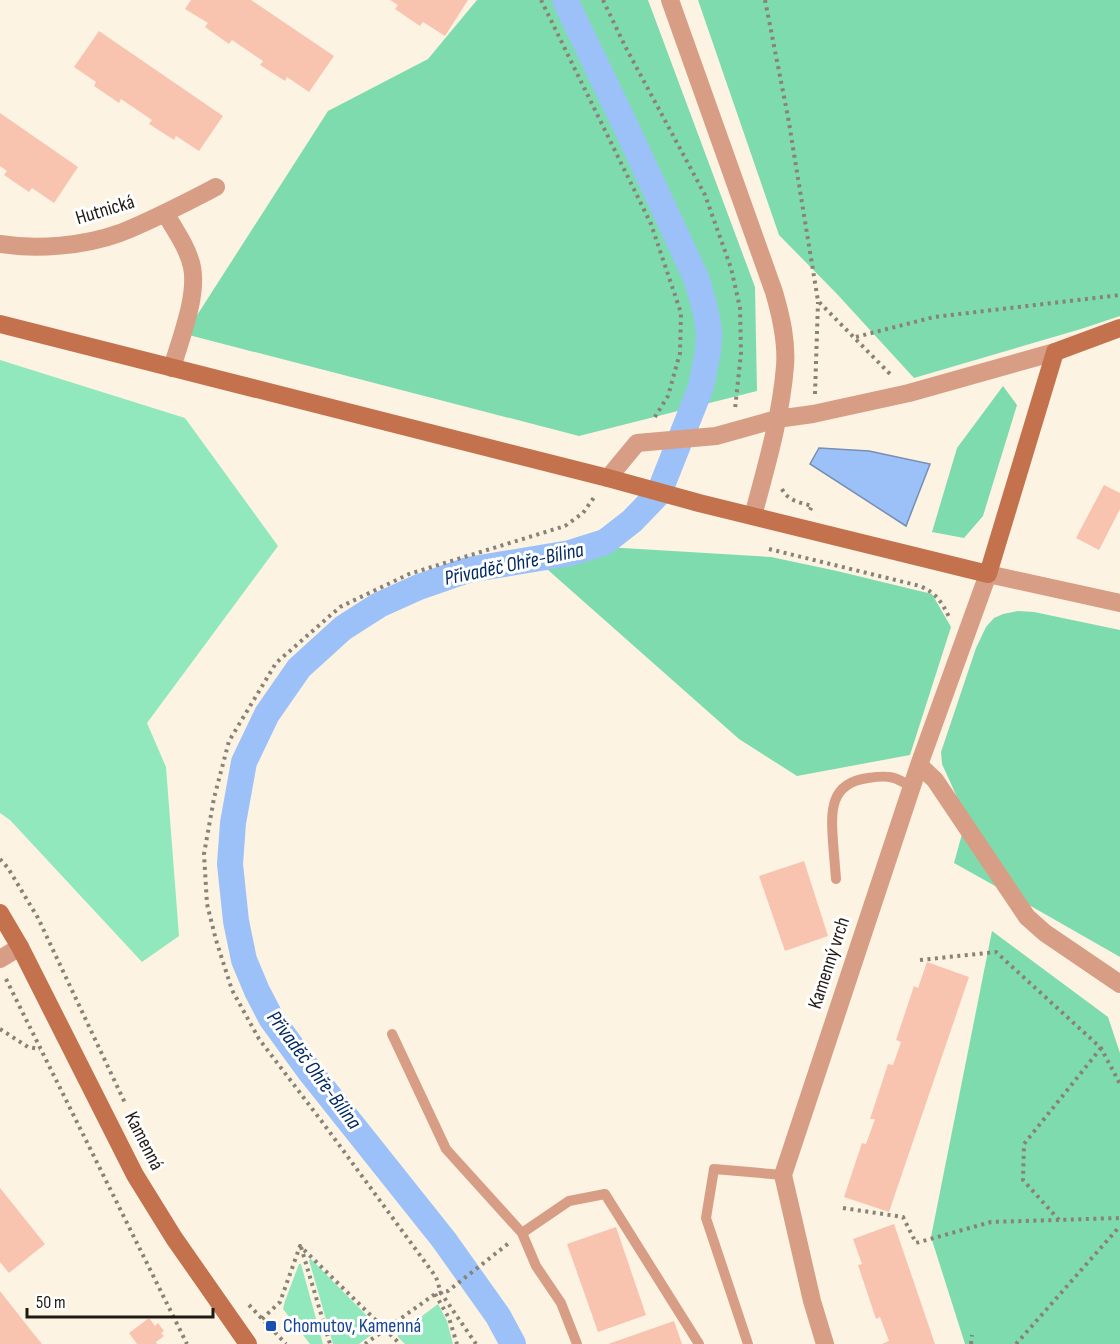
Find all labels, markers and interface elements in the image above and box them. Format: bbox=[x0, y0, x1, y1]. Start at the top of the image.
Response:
street label: Hutnická bbox=[73, 190, 137, 230]
water label: Přivaděč Ohře-Bílina bbox=[442, 537, 586, 591]
street label: Kamenný vrch bbox=[803, 914, 855, 1012]
water label: Přivaděč Ohře-Bílina bbox=[261, 1006, 367, 1134]
street label: Kamenná bbox=[119, 1108, 169, 1174]
scale bar bbox=[27, 1281, 213, 1319]
text: 50 m bbox=[36, 1292, 66, 1313]
place label: Chomutov, Kamenná bbox=[283, 1314, 421, 1338]
marker: Chomutov, Kamenná bbox=[264, 1319, 278, 1333]

